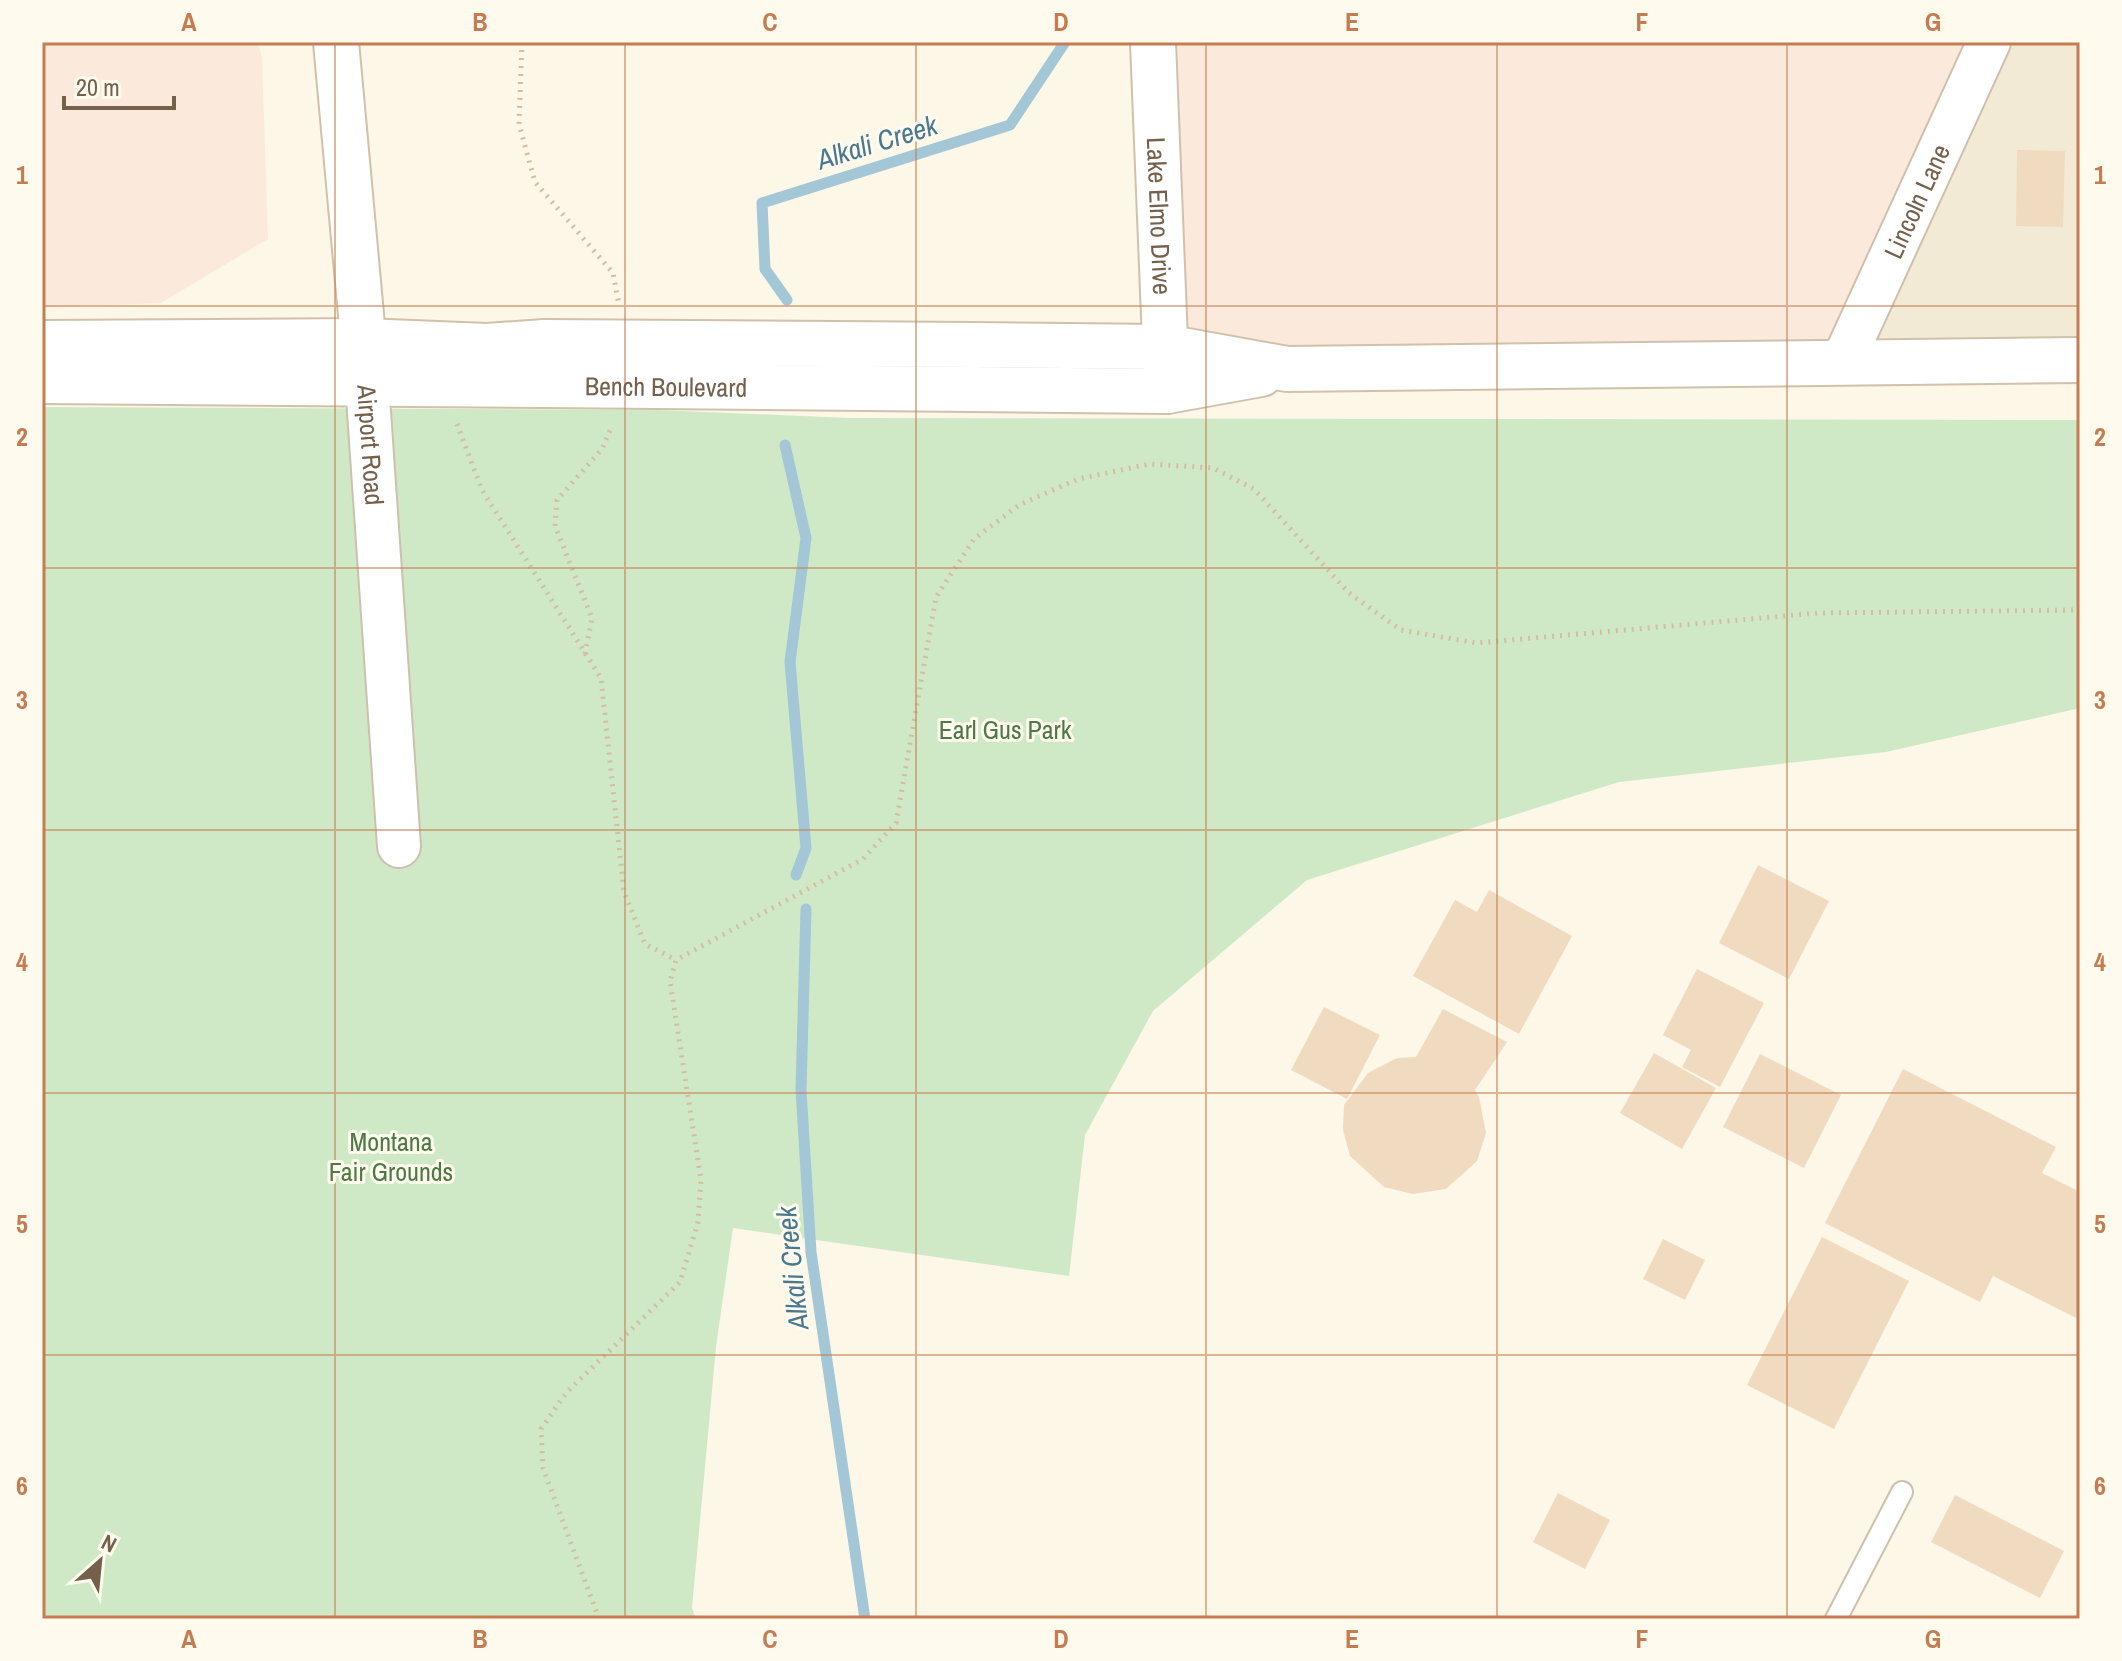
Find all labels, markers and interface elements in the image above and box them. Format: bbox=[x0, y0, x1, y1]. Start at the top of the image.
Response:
text: A bbox=[181, 4, 197, 39]
text: B bbox=[472, 4, 488, 39]
text: C bbox=[762, 4, 778, 39]
text: D bbox=[1053, 4, 1069, 39]
text: E bbox=[1345, 4, 1359, 39]
text: F bbox=[1635, 4, 1649, 39]
text: G bbox=[1925, 4, 1941, 39]
scale bar bbox=[64, 60, 174, 110]
text: 20 m bbox=[76, 71, 120, 103]
water label: Alkali Creek bbox=[810, 105, 943, 179]
street label: Lake Elmo Drive bbox=[1139, 136, 1181, 295]
street label: Lincoln Lane bbox=[1875, 138, 1958, 264]
text: 1 bbox=[16, 157, 28, 192]
text: 1 bbox=[2094, 157, 2106, 192]
street label: Bench Boulevard bbox=[585, 368, 747, 404]
street label: Airport Road bbox=[350, 382, 393, 506]
text: 2 bbox=[16, 419, 28, 454]
text: 2 bbox=[2094, 419, 2106, 454]
text: 3 bbox=[16, 682, 28, 717]
text: 3 bbox=[2094, 682, 2106, 717]
park label: Earl Gus Park bbox=[939, 712, 1072, 747]
text: 4 bbox=[16, 944, 28, 979]
text: 4 bbox=[2094, 944, 2106, 979]
park label: Montana Fair Grounds bbox=[329, 1124, 453, 1189]
water label: Alkali Creek bbox=[766, 1203, 818, 1334]
text: 5 bbox=[16, 1206, 28, 1241]
text: 5 bbox=[2094, 1206, 2106, 1241]
text: 6 bbox=[16, 1468, 28, 1503]
text: 6 bbox=[2094, 1468, 2106, 1503]
north arrow bbox=[60, 1521, 140, 1601]
text: N bbox=[96, 1527, 122, 1560]
text: A bbox=[181, 1621, 197, 1656]
text: B bbox=[472, 1621, 488, 1656]
text: C bbox=[762, 1621, 778, 1656]
text: D bbox=[1053, 1621, 1069, 1656]
text: E bbox=[1345, 1621, 1359, 1656]
text: F bbox=[1635, 1621, 1649, 1656]
text: G bbox=[1925, 1621, 1941, 1656]

